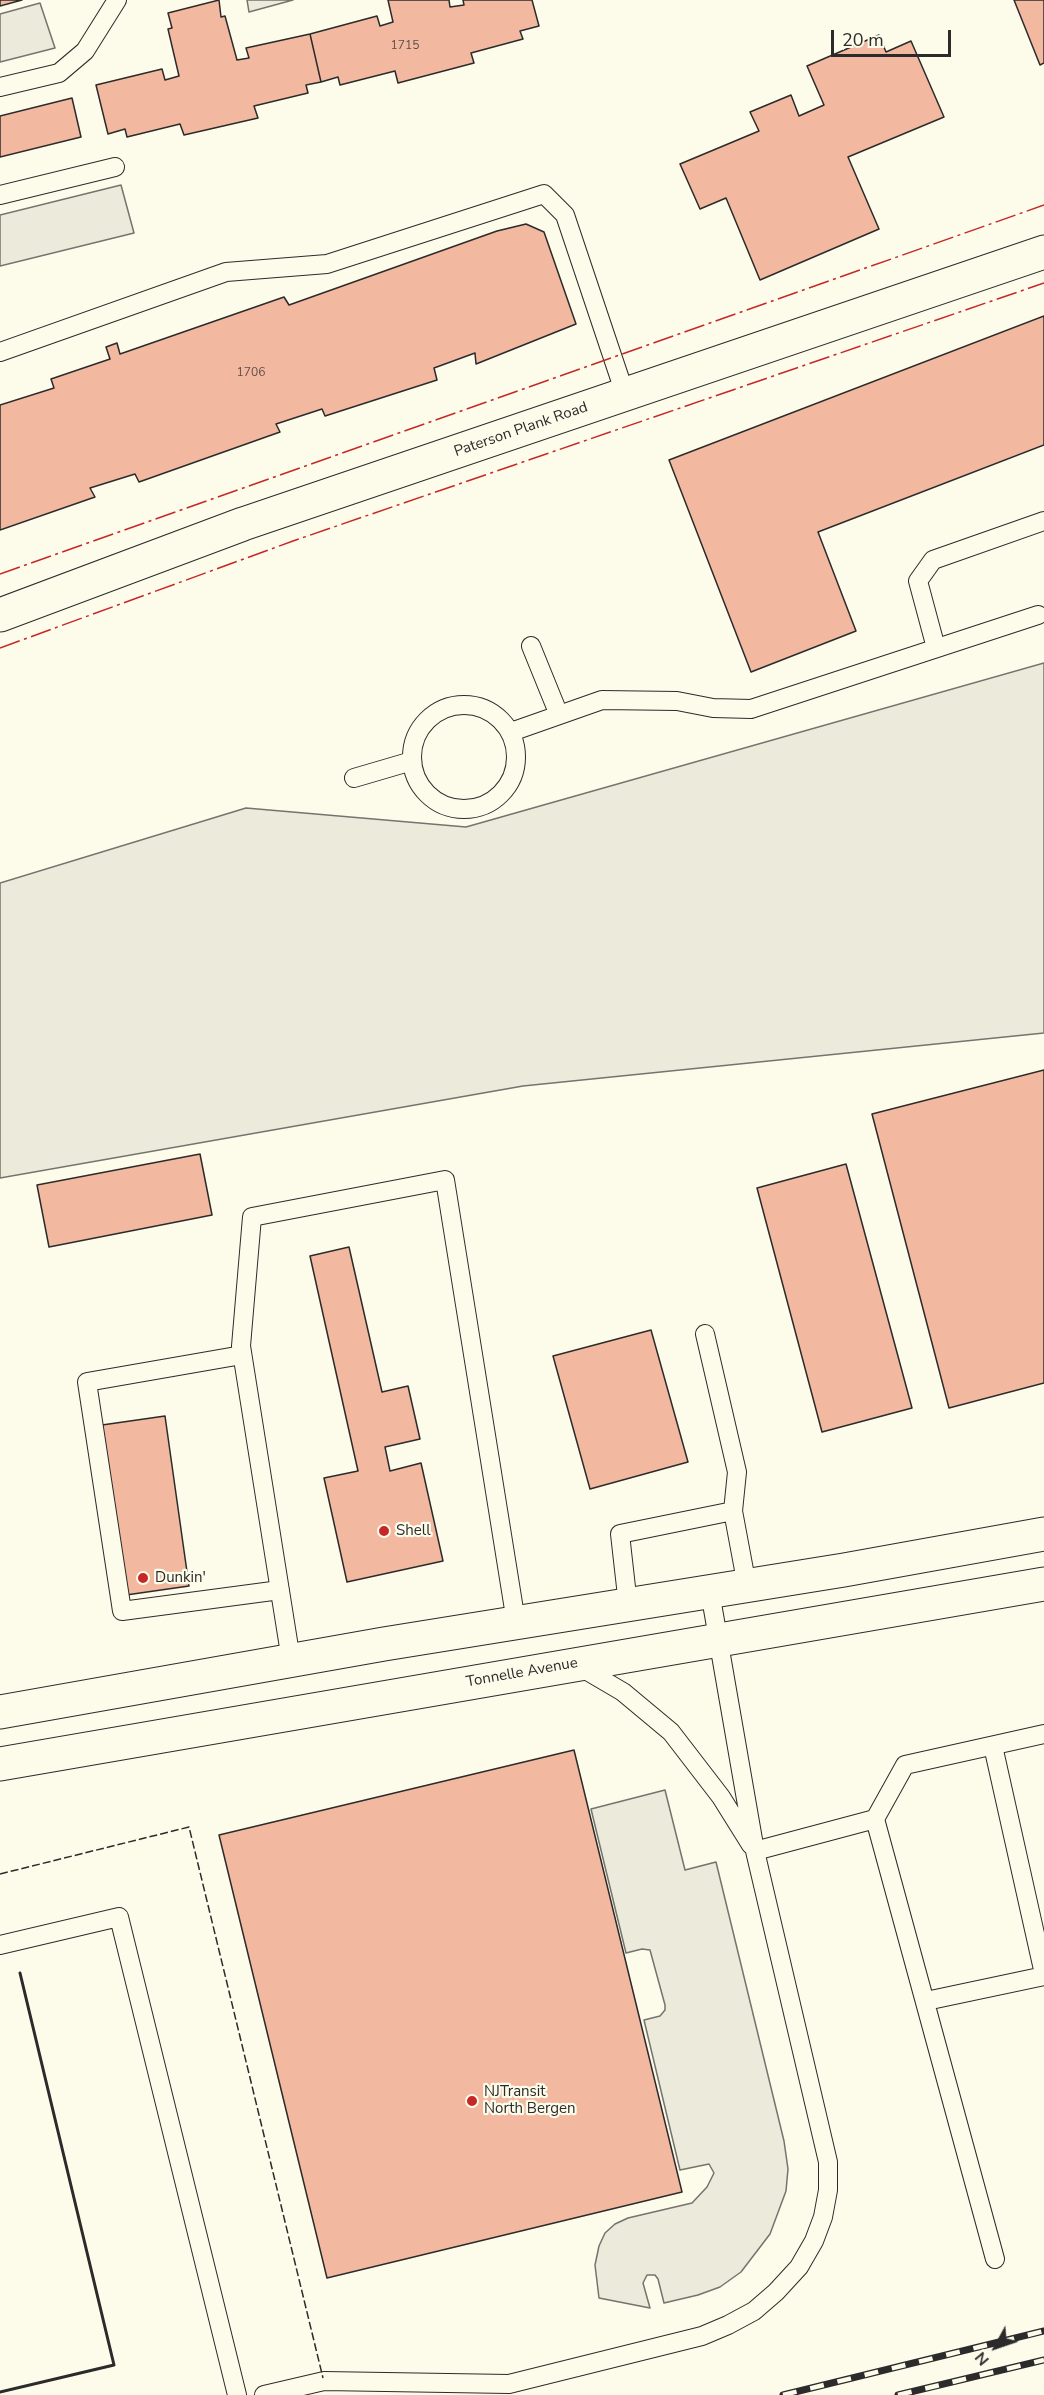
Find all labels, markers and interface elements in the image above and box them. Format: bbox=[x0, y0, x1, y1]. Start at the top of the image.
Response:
scale bar bbox=[834, 18, 954, 56]
text: 20 m bbox=[842, 28, 884, 52]
house number: 1715 bbox=[391, 39, 419, 53]
house number: 1706 bbox=[237, 366, 265, 380]
street label: Paterson Plank Road bbox=[452, 399, 590, 461]
place label: Shell bbox=[396, 1522, 431, 1540]
marker: Shell bbox=[377, 1524, 391, 1538]
place label: Dunkin' bbox=[155, 1569, 206, 1587]
marker: Dunkin' bbox=[136, 1571, 150, 1585]
street label: Tonnelle Avenue bbox=[465, 1654, 579, 1692]
place label: NJTransit North Bergen bbox=[484, 2083, 576, 2118]
marker: NJTransit North Bergen bbox=[465, 2094, 479, 2108]
north arrow bbox=[966, 2317, 1026, 2377]
text: N bbox=[970, 2347, 994, 2370]

